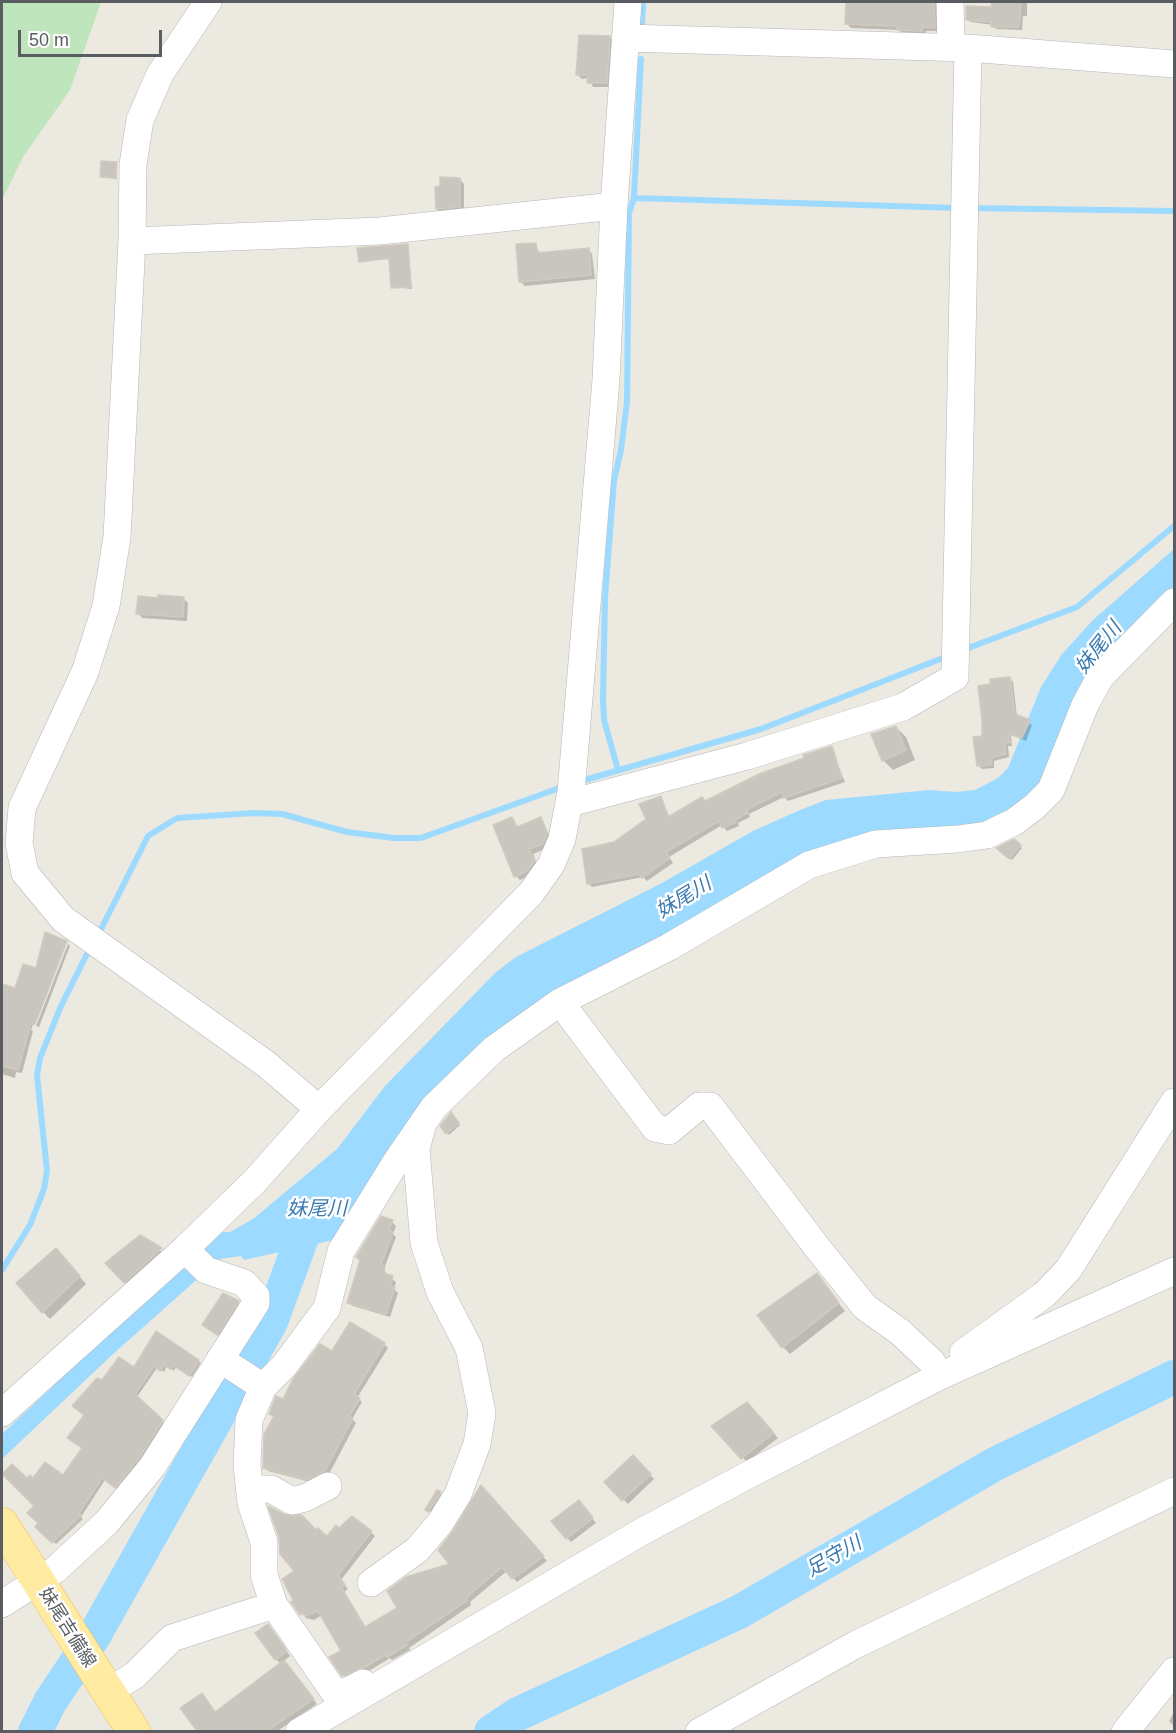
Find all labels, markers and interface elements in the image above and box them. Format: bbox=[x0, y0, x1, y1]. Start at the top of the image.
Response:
scale bar bbox=[21, 18, 165, 56]
text: 50 m bbox=[29, 30, 69, 50]
water label: 妹尾川 bbox=[1071, 617, 1127, 679]
water label: 妹尾川 bbox=[652, 872, 716, 924]
water label: 妹尾川 bbox=[287, 1197, 347, 1221]
water label: 足守川 bbox=[802, 1532, 866, 1582]
street label: 妹尾吉備線 bbox=[34, 1584, 100, 1672]

